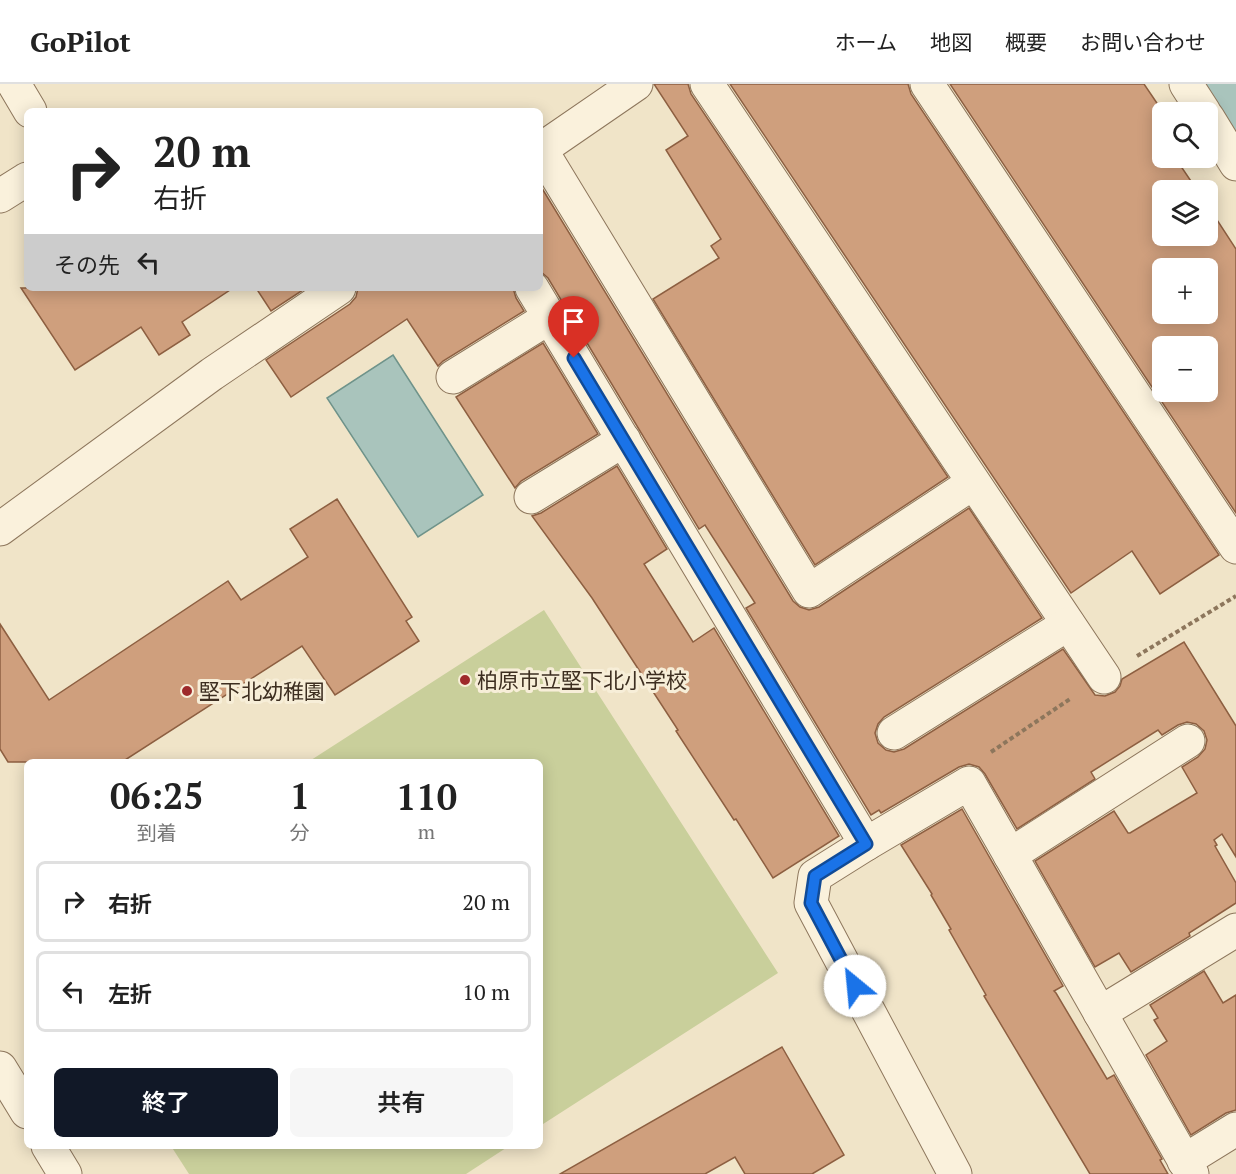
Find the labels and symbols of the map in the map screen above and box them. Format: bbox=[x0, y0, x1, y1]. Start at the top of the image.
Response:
pin bbox=[548, 296, 599, 358]
place label: 柏原市立堅下北小学校 bbox=[477, 666, 687, 694]
marker: 柏原市立堅下北小学校 bbox=[458, 673, 472, 687]
place label: 堅下北幼稚園 bbox=[199, 677, 325, 705]
marker: 堅下北幼稚園 bbox=[180, 684, 194, 698]
position arrow bbox=[823, 954, 887, 1018]

